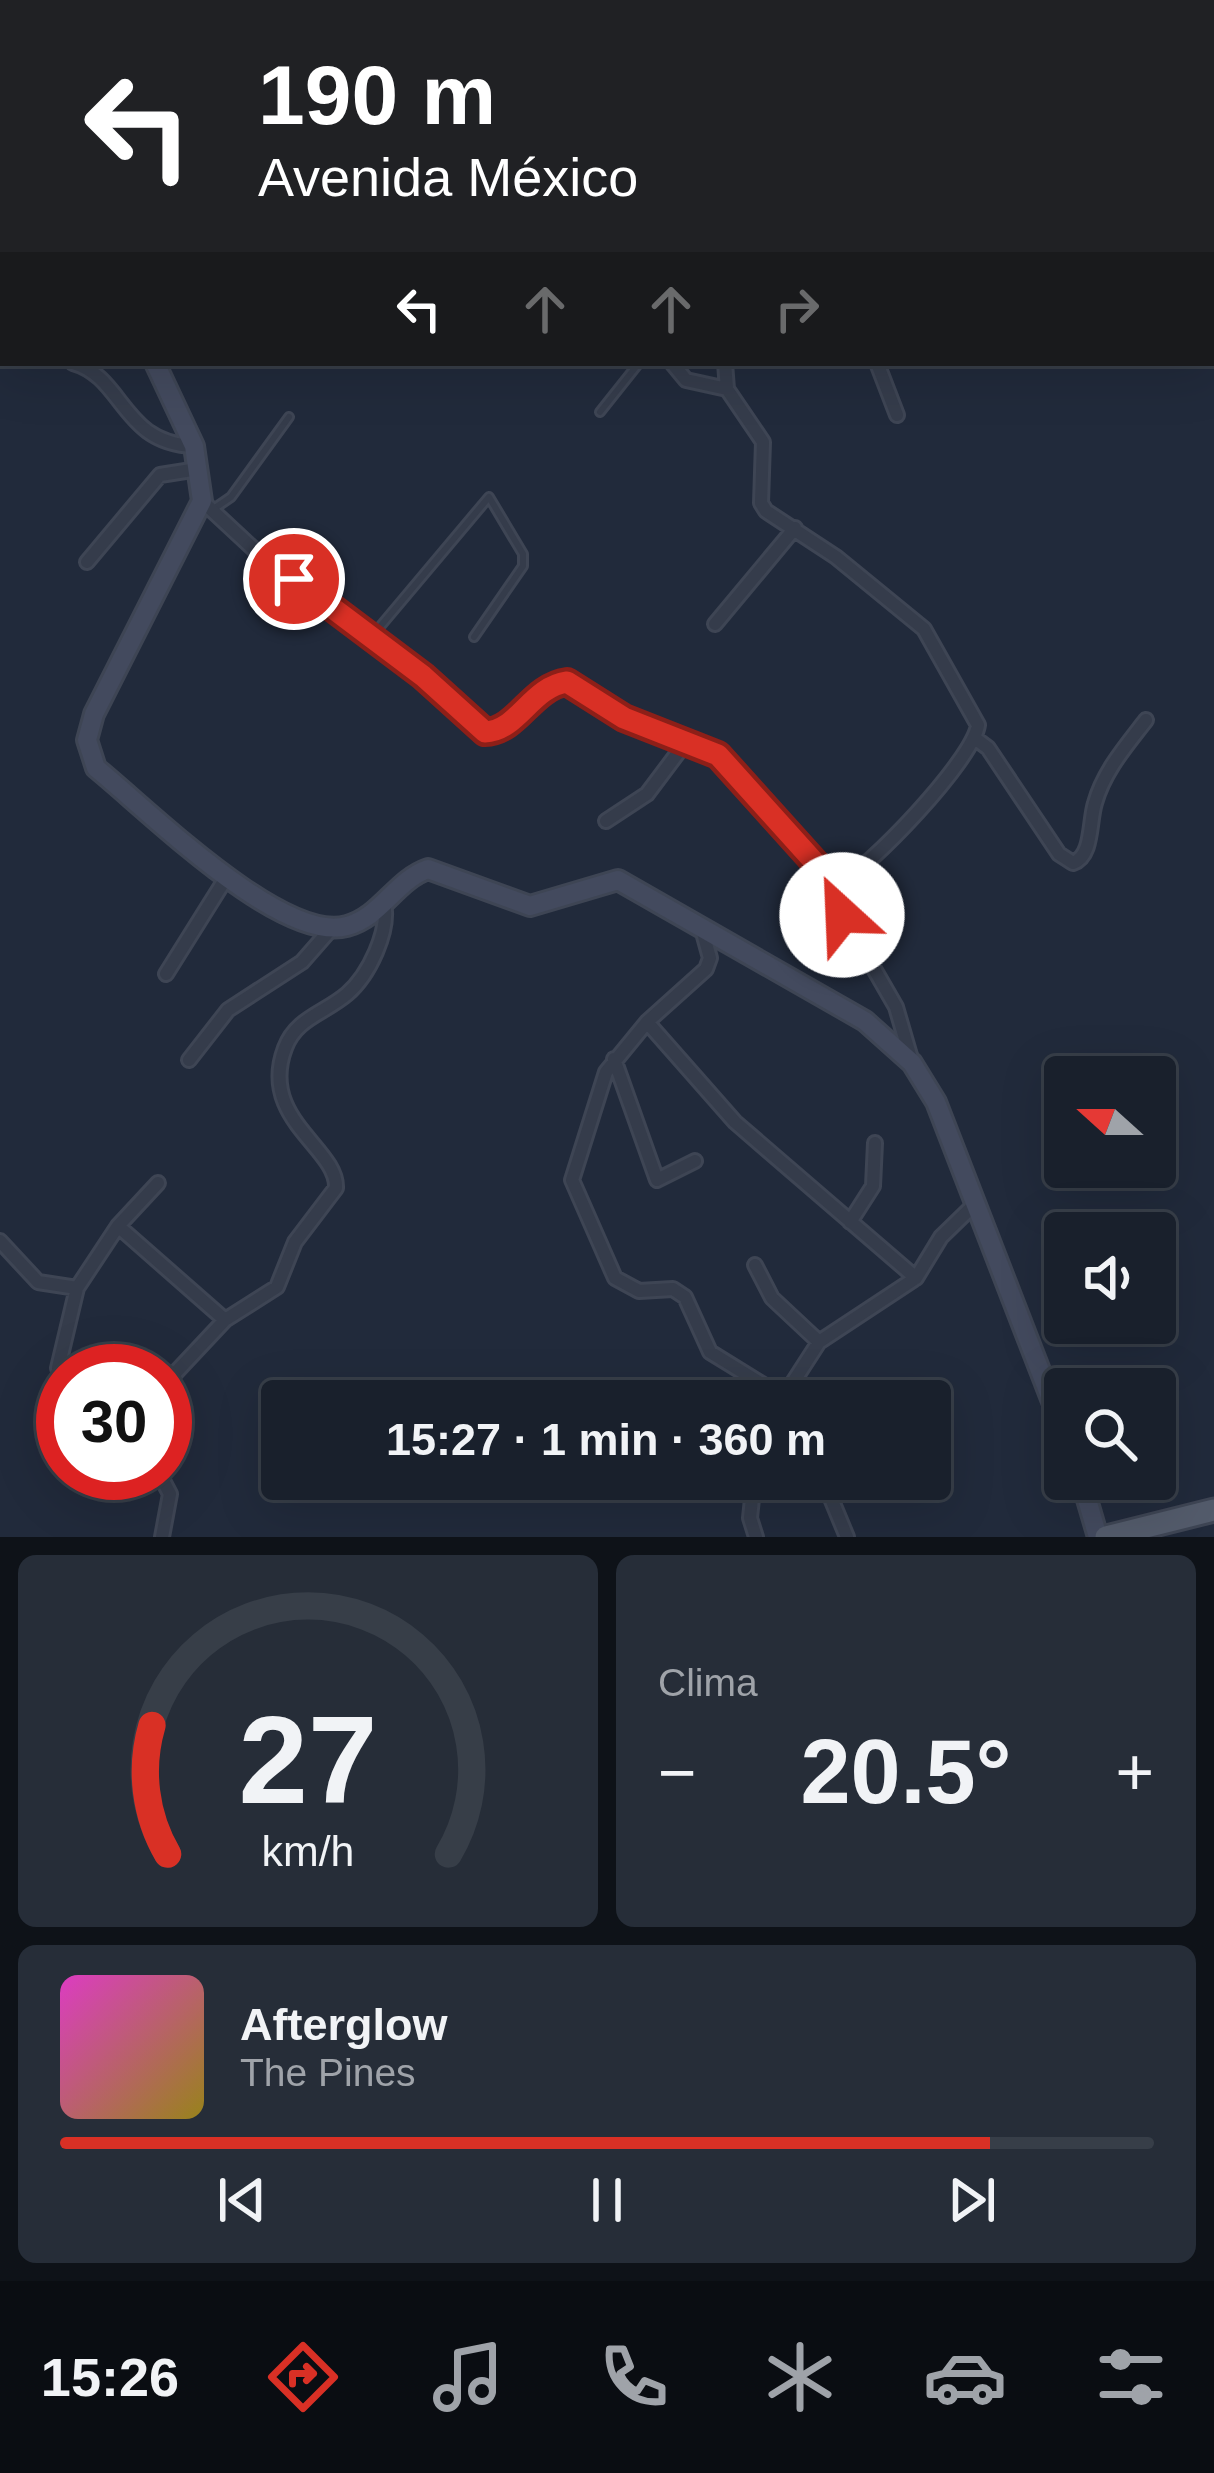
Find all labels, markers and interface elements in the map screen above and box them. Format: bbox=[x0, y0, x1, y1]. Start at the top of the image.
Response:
icon: left bbox=[60, 48, 216, 204]
text: 190 m bbox=[258, 48, 496, 142]
text: Avenida México bbox=[258, 147, 638, 207]
icon: left bbox=[386, 276, 452, 342]
icon: ahead bbox=[512, 276, 578, 342]
icon: ahead bbox=[638, 276, 704, 342]
icon: right bbox=[764, 276, 830, 342]
pin bbox=[243, 528, 345, 630]
icon: arrive bbox=[261, 546, 327, 612]
position arrow bbox=[779, 852, 905, 978]
north arrow bbox=[1044, 1056, 1176, 1188]
map controls bbox=[1044, 1056, 1176, 1500]
button: sound bbox=[1044, 1212, 1176, 1344]
speed limit sign: 30 bbox=[36, 1344, 192, 1500]
button: search bbox=[1044, 1368, 1176, 1500]
text: 15:27 · 1 min · 360 m bbox=[386, 1414, 826, 1465]
text: Clima bbox=[658, 1661, 758, 1704]
text: 27 bbox=[239, 1690, 377, 1829]
text: 20.5° bbox=[800, 1722, 1012, 1822]
text: − bbox=[658, 1735, 697, 1809]
text: + bbox=[1115, 1735, 1154, 1809]
text: km/h bbox=[262, 1827, 354, 1875]
text: Afterglow bbox=[240, 1999, 448, 2050]
text: The Pines bbox=[240, 2051, 416, 2094]
icon: previous bbox=[209, 2167, 275, 2233]
icon: pause bbox=[574, 2167, 640, 2233]
icon: next bbox=[939, 2167, 1005, 2233]
icon: directions bbox=[261, 2335, 345, 2419]
icon: music bbox=[426, 2335, 510, 2419]
icon: phone bbox=[592, 2335, 676, 2419]
icon: climate bbox=[758, 2335, 842, 2419]
icon: car bbox=[923, 2335, 1007, 2419]
icon: filters bbox=[1089, 2335, 1173, 2419]
text: 15:26 bbox=[41, 2347, 179, 2407]

